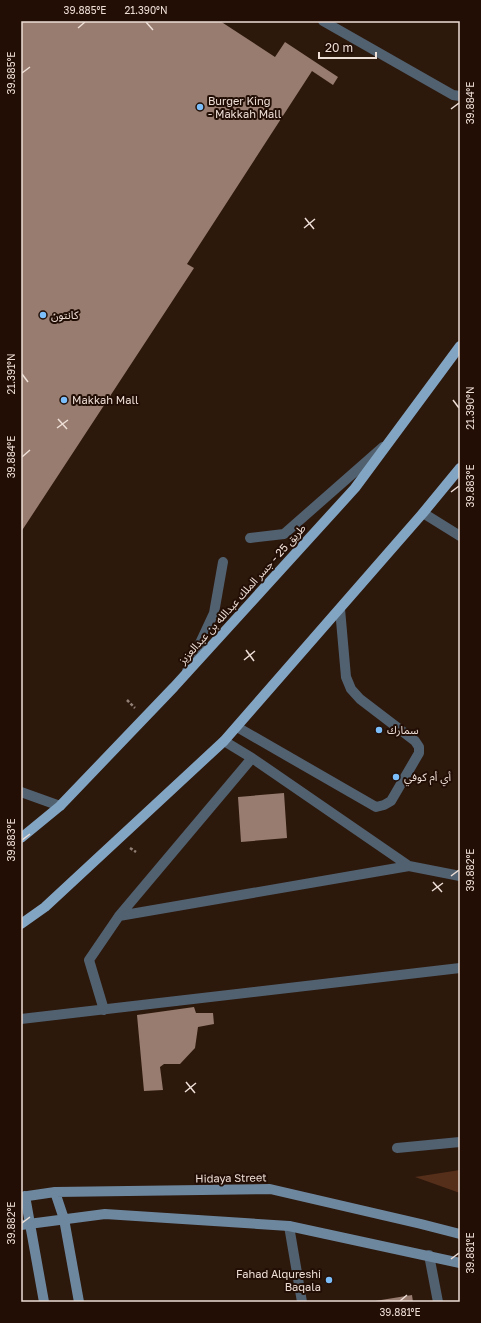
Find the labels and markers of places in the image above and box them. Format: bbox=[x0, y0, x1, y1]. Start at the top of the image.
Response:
place label: Burger King - Makkah Mall bbox=[208, 94, 282, 120]
marker: Burger King - Makkah Mall bbox=[195, 102, 205, 112]
place label: كانتون bbox=[51, 308, 79, 322]
marker: كانتون bbox=[38, 310, 48, 320]
place label: Makkah Mall bbox=[72, 393, 139, 406]
marker: Makkah Mall bbox=[59, 395, 69, 405]
place label: سمارك bbox=[387, 723, 419, 737]
marker: سمارك bbox=[374, 725, 384, 735]
place label: أي أم كوفي bbox=[404, 770, 451, 787]
marker: أي أم كوفي bbox=[391, 772, 401, 782]
place label: Fahad Alqureshi Baqala bbox=[236, 1267, 321, 1293]
marker: Fahad Alqureshi Baqala bbox=[324, 1275, 334, 1285]

